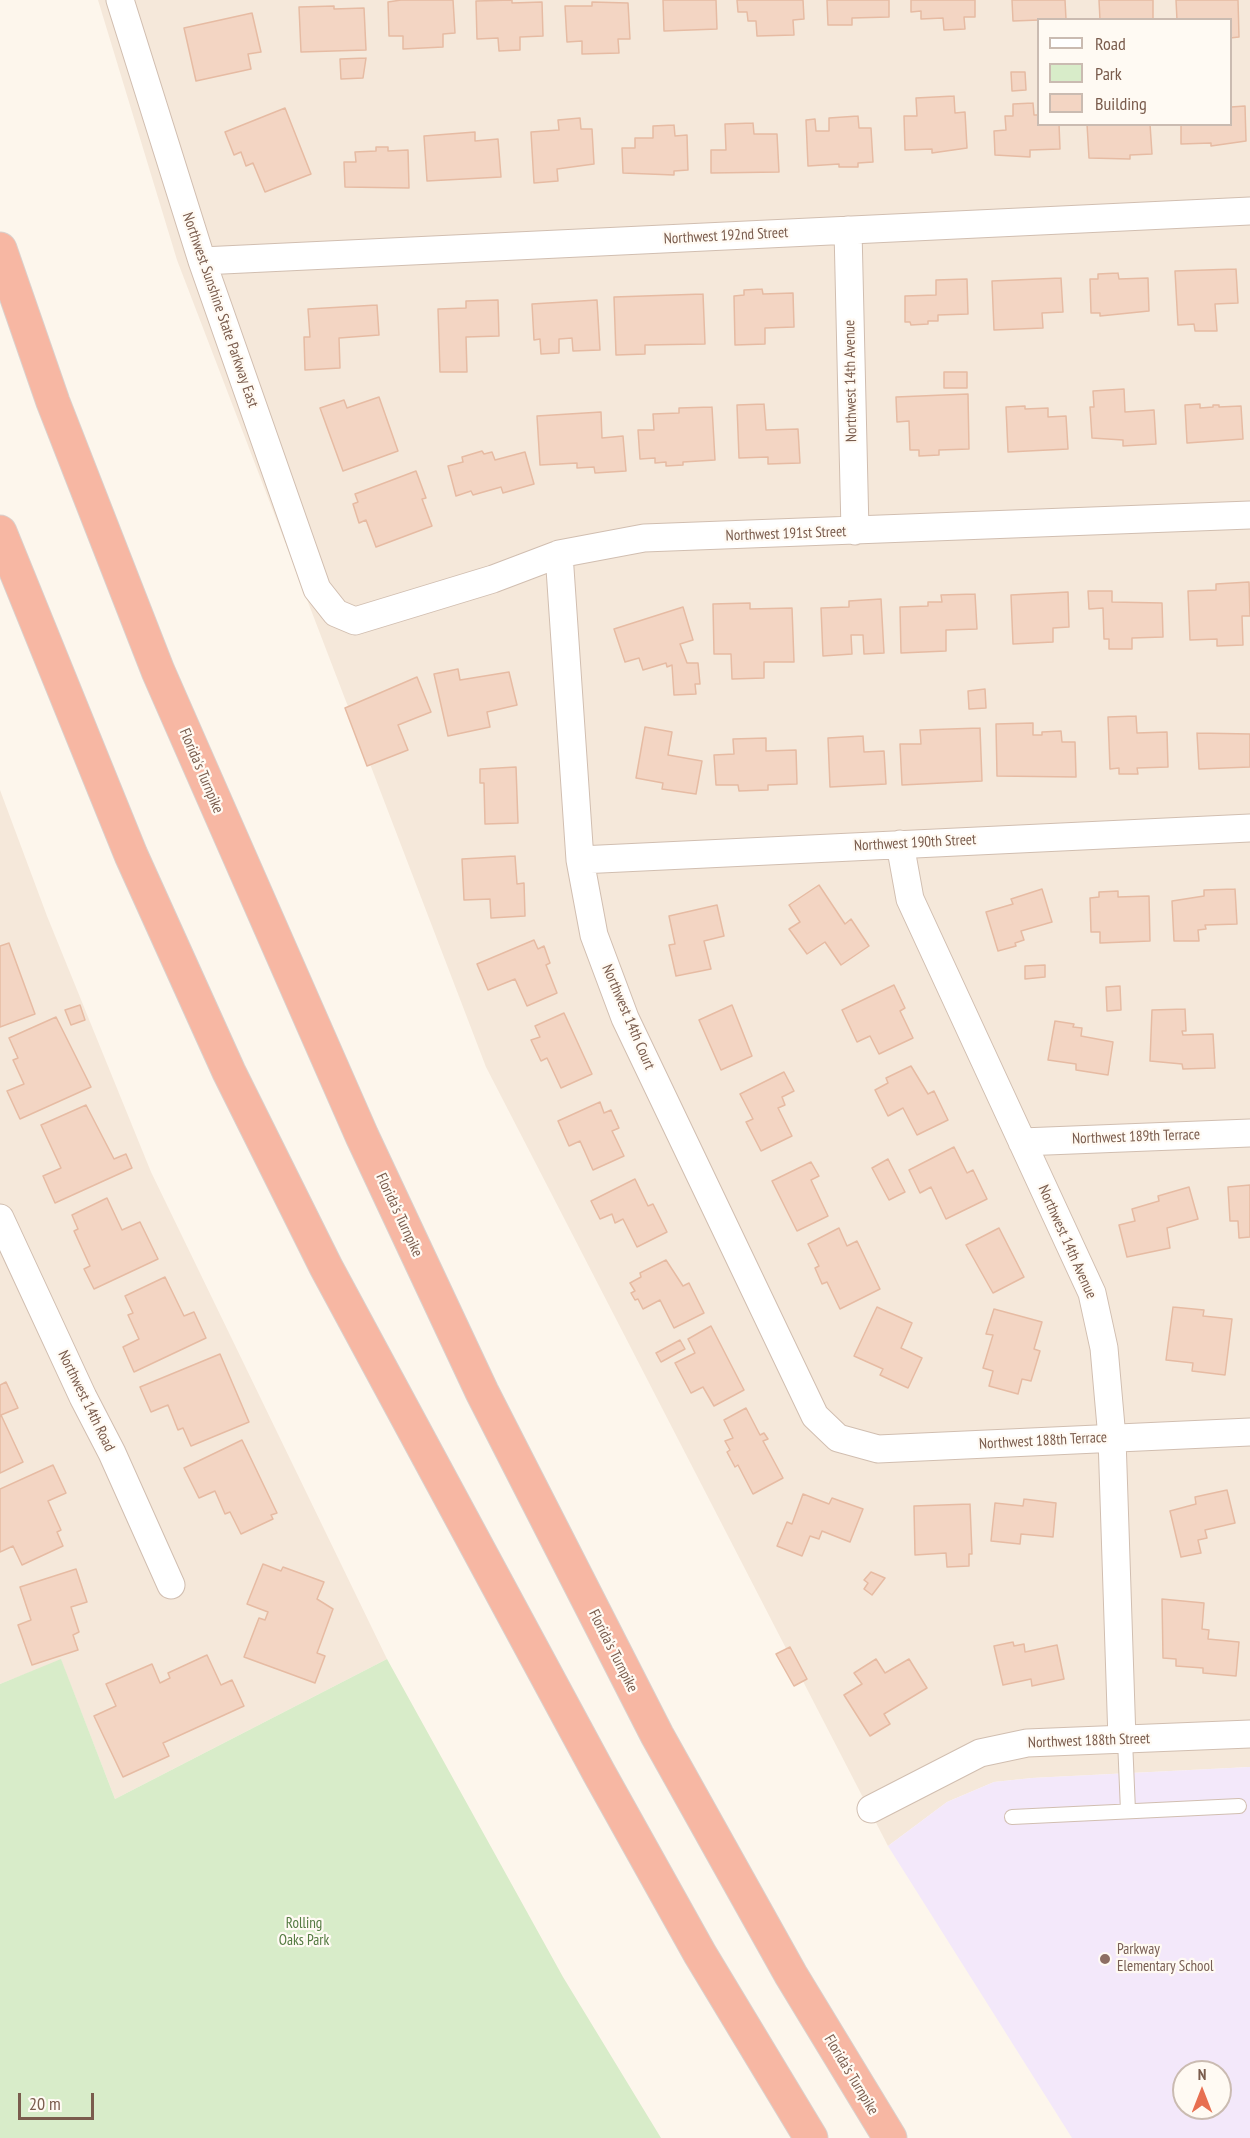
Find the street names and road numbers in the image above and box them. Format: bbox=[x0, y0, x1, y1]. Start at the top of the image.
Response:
street label: Northwest Sunshine State Parkway East bbox=[178, 210, 262, 410]
street label: Northwest 192nd Street bbox=[663, 224, 789, 248]
street label: Northwest 14th Avenue bbox=[841, 320, 861, 442]
street label: Northwest 191st Street bbox=[725, 523, 847, 545]
street label: Florida's Turnpike bbox=[175, 726, 227, 816]
street label: Northwest 190th Street bbox=[853, 831, 977, 855]
street label: Northwest 14th Court bbox=[598, 962, 658, 1072]
street label: Northwest 189th Terrace bbox=[1072, 1126, 1200, 1148]
street label: Florida's Turnpike bbox=[372, 1170, 426, 1260]
street label: Northwest 14th Avenue bbox=[1034, 1182, 1100, 1302]
street label: Northwest 14th Road bbox=[54, 1348, 118, 1454]
street label: Northwest 188th Terrace bbox=[979, 1429, 1107, 1453]
street label: Florida's Turnpike bbox=[584, 1607, 642, 1695]
street label: Northwest 188th Street bbox=[1028, 1730, 1150, 1752]
street label: Florida's Turnpike bbox=[820, 2032, 882, 2118]

